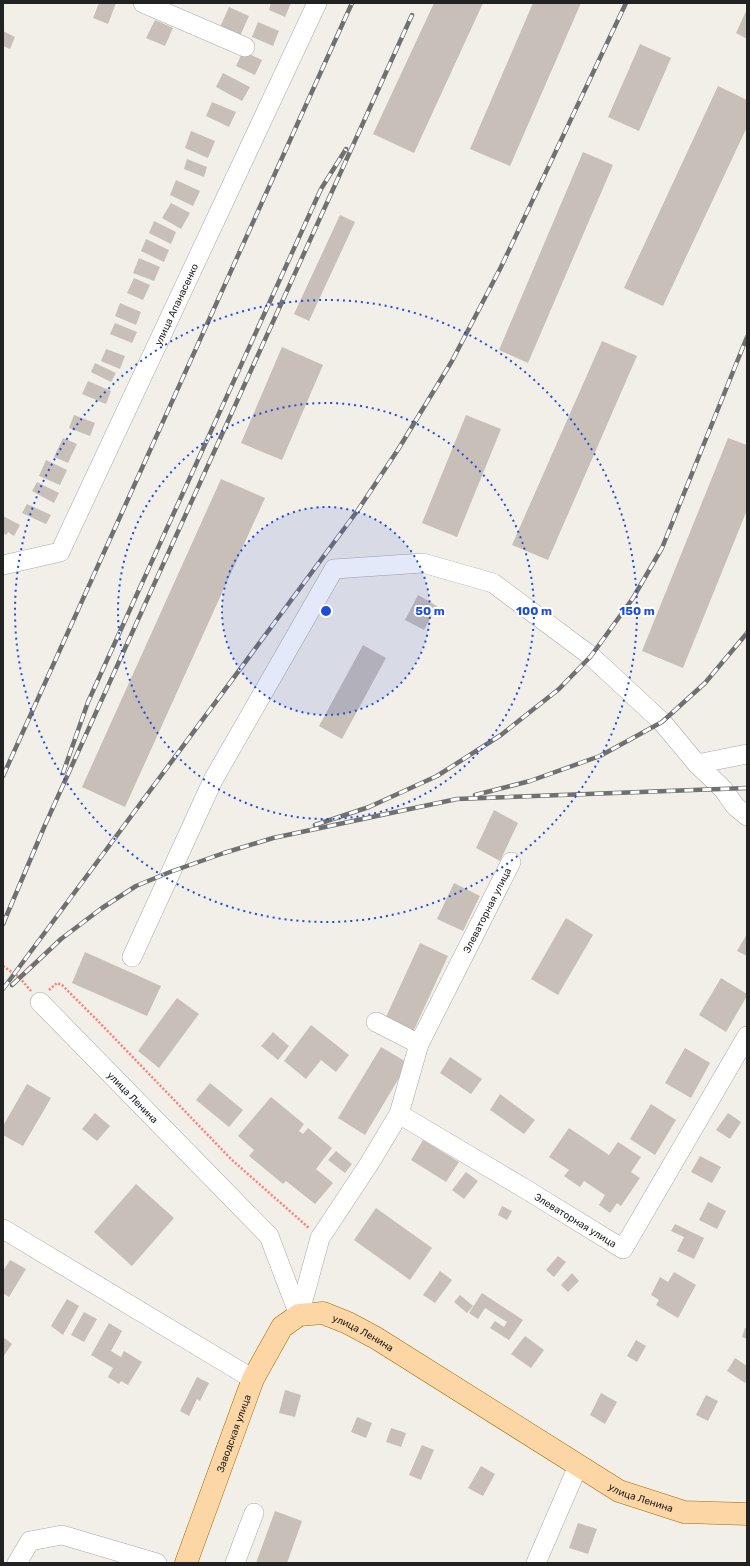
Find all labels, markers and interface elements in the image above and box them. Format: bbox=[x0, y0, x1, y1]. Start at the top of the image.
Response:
street label: улица Апанасенко bbox=[153, 262, 201, 348]
centre of rings bbox=[319, 604, 333, 618]
text: 50 m bbox=[415, 604, 445, 618]
text: 100 m bbox=[516, 604, 552, 618]
text: 150 m bbox=[619, 604, 655, 618]
street label: Элеваторная улица bbox=[461, 866, 514, 955]
street label: улица Ленина bbox=[104, 1069, 160, 1126]
street label: Элеваторная улица bbox=[532, 1191, 618, 1250]
street label: улица Ленина bbox=[331, 1312, 396, 1355]
street label: Заводская улица bbox=[214, 1393, 254, 1474]
street label: улица Ленина bbox=[606, 1481, 675, 1515]

